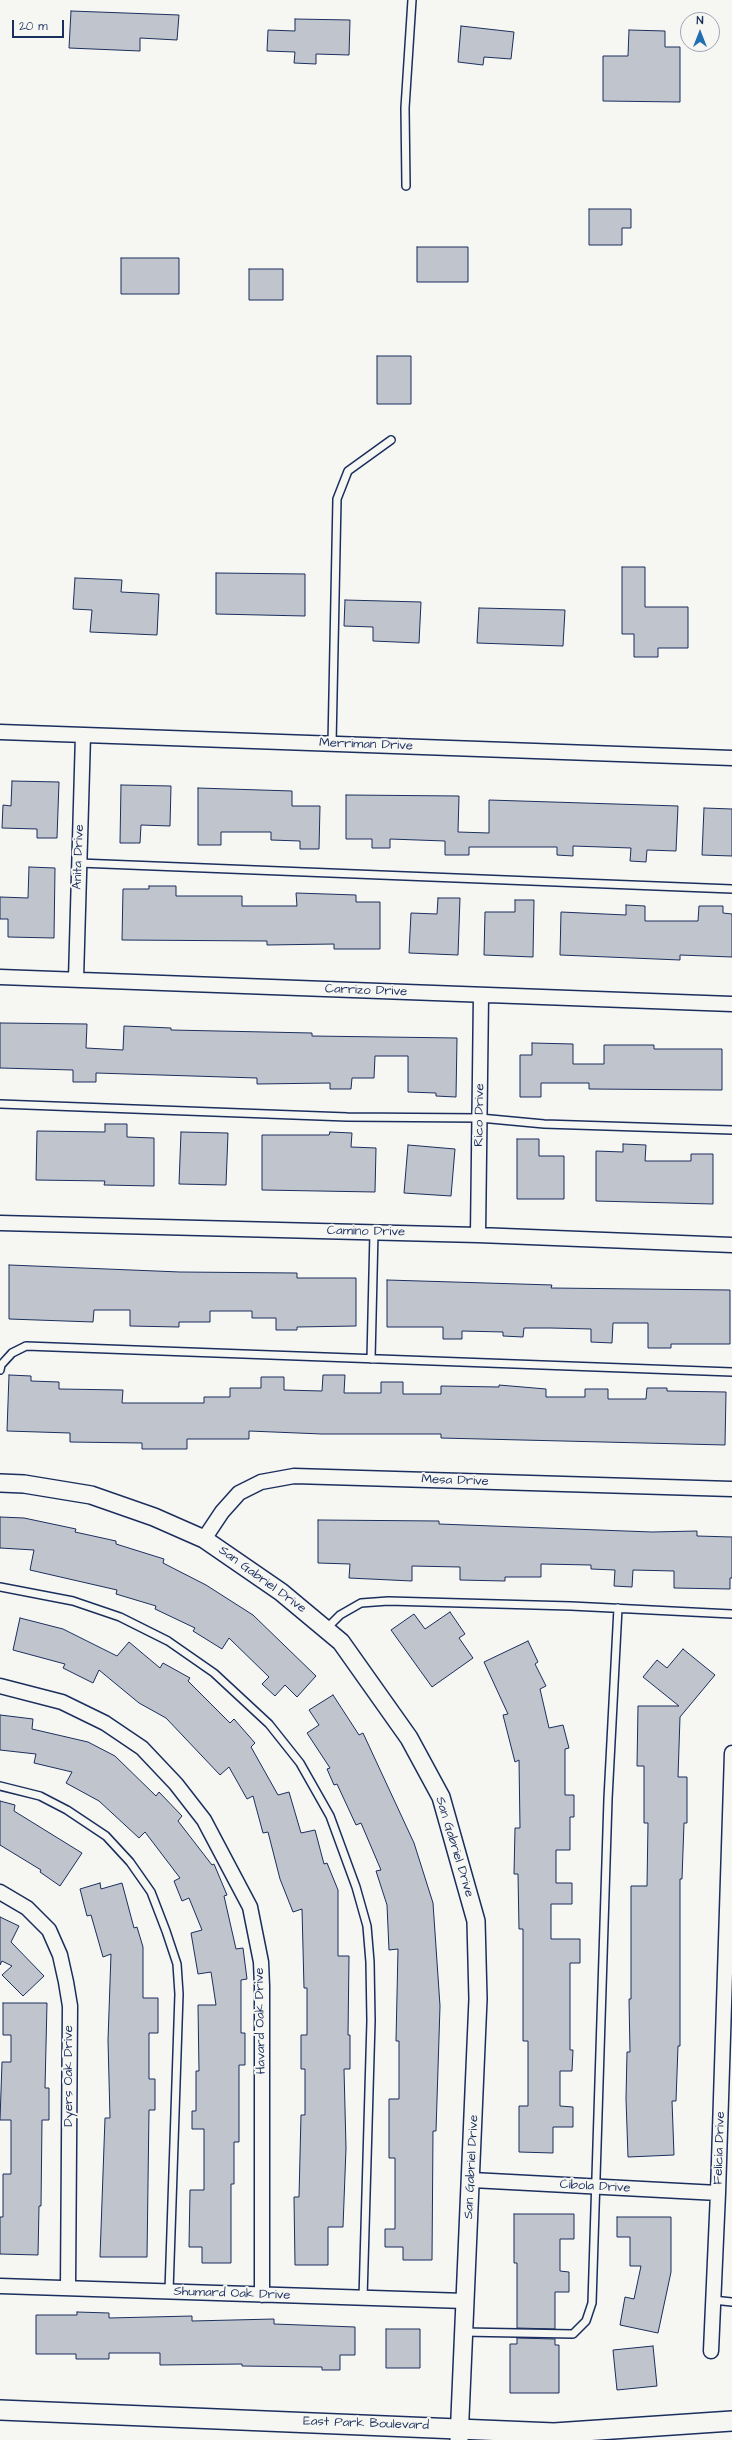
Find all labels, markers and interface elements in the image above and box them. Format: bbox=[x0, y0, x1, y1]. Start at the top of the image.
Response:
scale bar bbox=[14, 12, 66, 38]
north arrow bbox=[680, 12, 720, 52]
text: N bbox=[697, 13, 703, 28]
text: 20 m bbox=[19, 18, 48, 35]
street label: Merriman Drive bbox=[319, 736, 413, 754]
street label: Anita Drive bbox=[70, 824, 88, 890]
street label: Carrizo Drive bbox=[325, 982, 407, 1000]
street label: Rico Drive bbox=[472, 1083, 488, 1147]
street label: Camino Drive bbox=[327, 1224, 405, 1240]
street label: Mesa Drive bbox=[421, 1472, 489, 1490]
street label: San Gabriel Drive bbox=[215, 1543, 309, 1617]
street label: San Gabriel Drive bbox=[431, 1795, 477, 1899]
street label: Havard Oak Drive bbox=[252, 1968, 270, 2074]
street label: Dyers Oak Drive bbox=[61, 2025, 77, 2127]
street label: Felicia Drive bbox=[711, 2111, 729, 2185]
street label: San Gabriel Drive bbox=[461, 2114, 483, 2220]
street label: Cibola Drive bbox=[559, 2177, 631, 2197]
street label: Shumard Oak Drive bbox=[173, 2284, 291, 2304]
street label: East Park Boulevard bbox=[303, 2414, 429, 2434]

